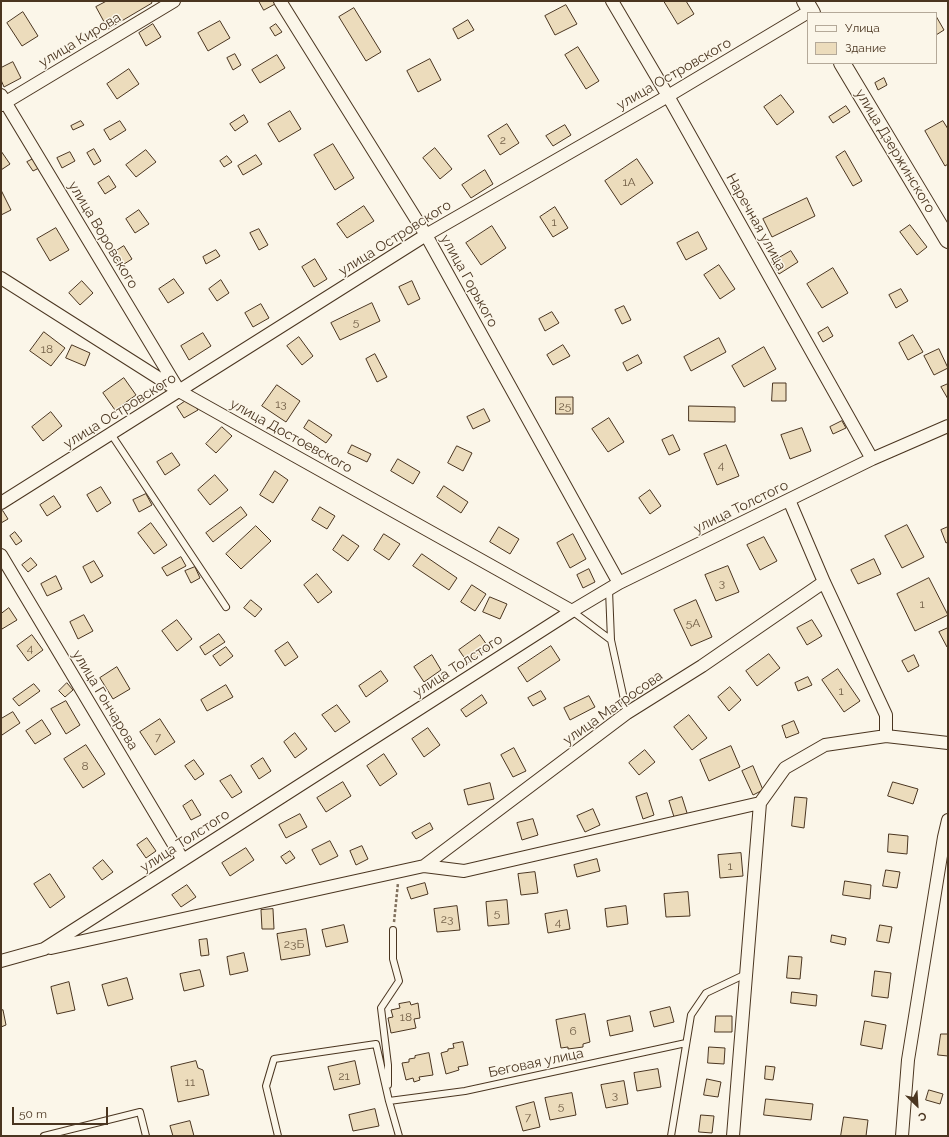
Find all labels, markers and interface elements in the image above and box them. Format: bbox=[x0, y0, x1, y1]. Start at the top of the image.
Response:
street label: улица Кирова bbox=[36, 9, 124, 71]
legend bbox=[807, 12, 937, 64]
text: Улица bbox=[845, 21, 880, 35]
street label: улица Островского bbox=[614, 34, 734, 114]
text: Здание bbox=[845, 41, 886, 55]
street label: улица Дзержинского bbox=[851, 86, 939, 216]
house number: 2 bbox=[500, 133, 506, 147]
street label: Наречная улица bbox=[722, 171, 790, 273]
house number: 1А bbox=[622, 175, 636, 189]
street label: улица Воровского bbox=[64, 178, 142, 292]
street label: улица Островского bbox=[336, 197, 454, 279]
house number: 1 bbox=[551, 215, 557, 229]
street label: улица Горького bbox=[437, 232, 501, 330]
house number: 5 bbox=[353, 315, 359, 329]
house number: 18 bbox=[41, 342, 53, 356]
street label: улица Островского bbox=[61, 370, 179, 452]
street label: улица Достоевского bbox=[227, 395, 355, 477]
house number: 13 bbox=[275, 397, 287, 411]
house number: 25 bbox=[559, 399, 571, 413]
house number: 4 bbox=[718, 458, 724, 472]
street label: улица Толстого bbox=[691, 477, 791, 537]
house number: 3 bbox=[719, 576, 725, 590]
house number: 1 bbox=[919, 597, 925, 611]
house number: 5А bbox=[686, 616, 700, 630]
street label: улица Толстого bbox=[410, 631, 506, 701]
house number: 4 bbox=[27, 641, 33, 655]
street label: улица Гончарова bbox=[68, 647, 142, 753]
street label: улица Матросова bbox=[560, 667, 666, 749]
house number: 1 bbox=[838, 684, 844, 698]
house number: 7 bbox=[155, 730, 161, 744]
house number: 8 bbox=[81, 759, 89, 773]
street label: улица Толстого bbox=[137, 806, 233, 876]
house number: 1 bbox=[727, 859, 733, 873]
house number: 5 bbox=[494, 906, 500, 920]
house number: 23 bbox=[441, 912, 453, 926]
house number: 4 bbox=[555, 915, 561, 929]
house number: 23Б bbox=[284, 937, 304, 951]
house number: 18 bbox=[400, 1010, 412, 1024]
house number: 6 bbox=[569, 1024, 577, 1038]
street label: Беговая улица bbox=[487, 1045, 585, 1081]
house number: 21 bbox=[338, 1069, 350, 1083]
house number: 11 bbox=[185, 1075, 195, 1089]
north arrow bbox=[897, 1085, 937, 1125]
house number: 3 bbox=[612, 1088, 618, 1102]
scale bar bbox=[14, 1099, 110, 1125]
house number: 5 bbox=[558, 1099, 564, 1113]
text: 50 m bbox=[19, 1107, 47, 1121]
text: С bbox=[916, 1109, 928, 1124]
house number: 7 bbox=[525, 1110, 531, 1124]

